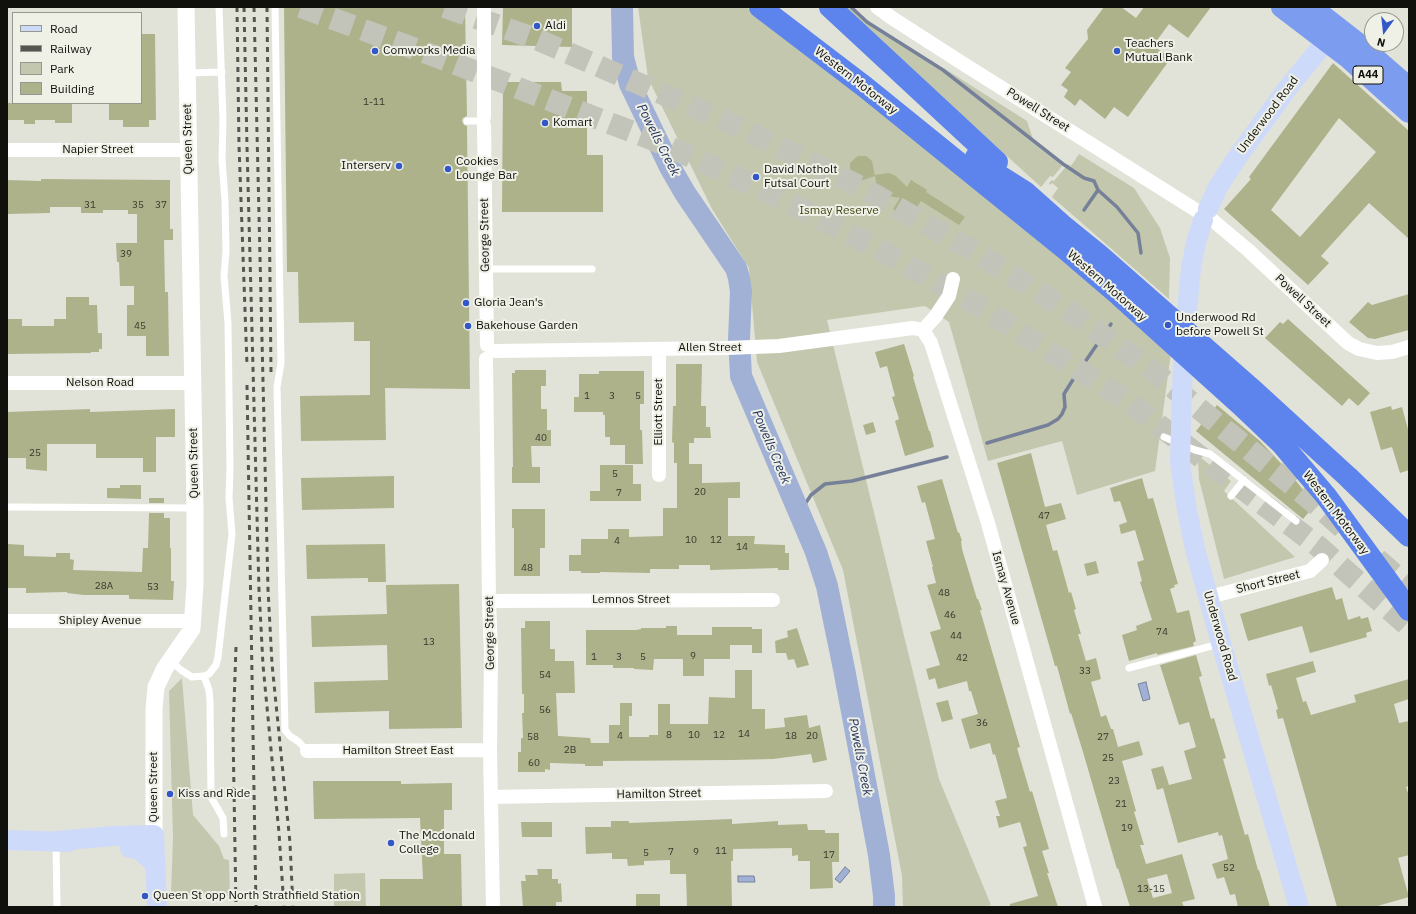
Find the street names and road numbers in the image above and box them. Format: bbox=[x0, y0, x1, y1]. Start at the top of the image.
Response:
street label: Western Motorway bbox=[812, 44, 900, 118]
road number: A44 bbox=[1353, 66, 1383, 84]
street label: Underwood Road bbox=[1234, 74, 1302, 156]
street label: Powell Street bbox=[1004, 85, 1072, 135]
street label: Queen Street bbox=[180, 103, 196, 175]
street label: Napier Street bbox=[62, 143, 134, 157]
street label: George Street bbox=[477, 198, 493, 272]
street label: Western Motorway bbox=[1064, 247, 1150, 325]
street label: Powell Street bbox=[1272, 271, 1334, 331]
street label: Allen Street bbox=[678, 341, 742, 355]
street label: Nelson Road bbox=[66, 376, 134, 390]
street label: Elliott Street bbox=[652, 378, 666, 446]
street label: Queen Street bbox=[186, 427, 202, 499]
street label: Western Motorway bbox=[1300, 468, 1372, 558]
street label: Ismay Avenue bbox=[989, 549, 1023, 627]
street label: Short Street bbox=[1235, 567, 1301, 597]
street label: Underwood Road bbox=[1200, 589, 1240, 683]
street label: Lemnos Street bbox=[592, 593, 670, 607]
street label: George Street bbox=[482, 596, 498, 670]
street label: Shipley Avenue bbox=[59, 614, 141, 628]
street label: Hamilton Street East bbox=[342, 744, 454, 758]
street label: Queen Street bbox=[147, 751, 161, 823]
street label: Hamilton Street bbox=[616, 786, 702, 802]

